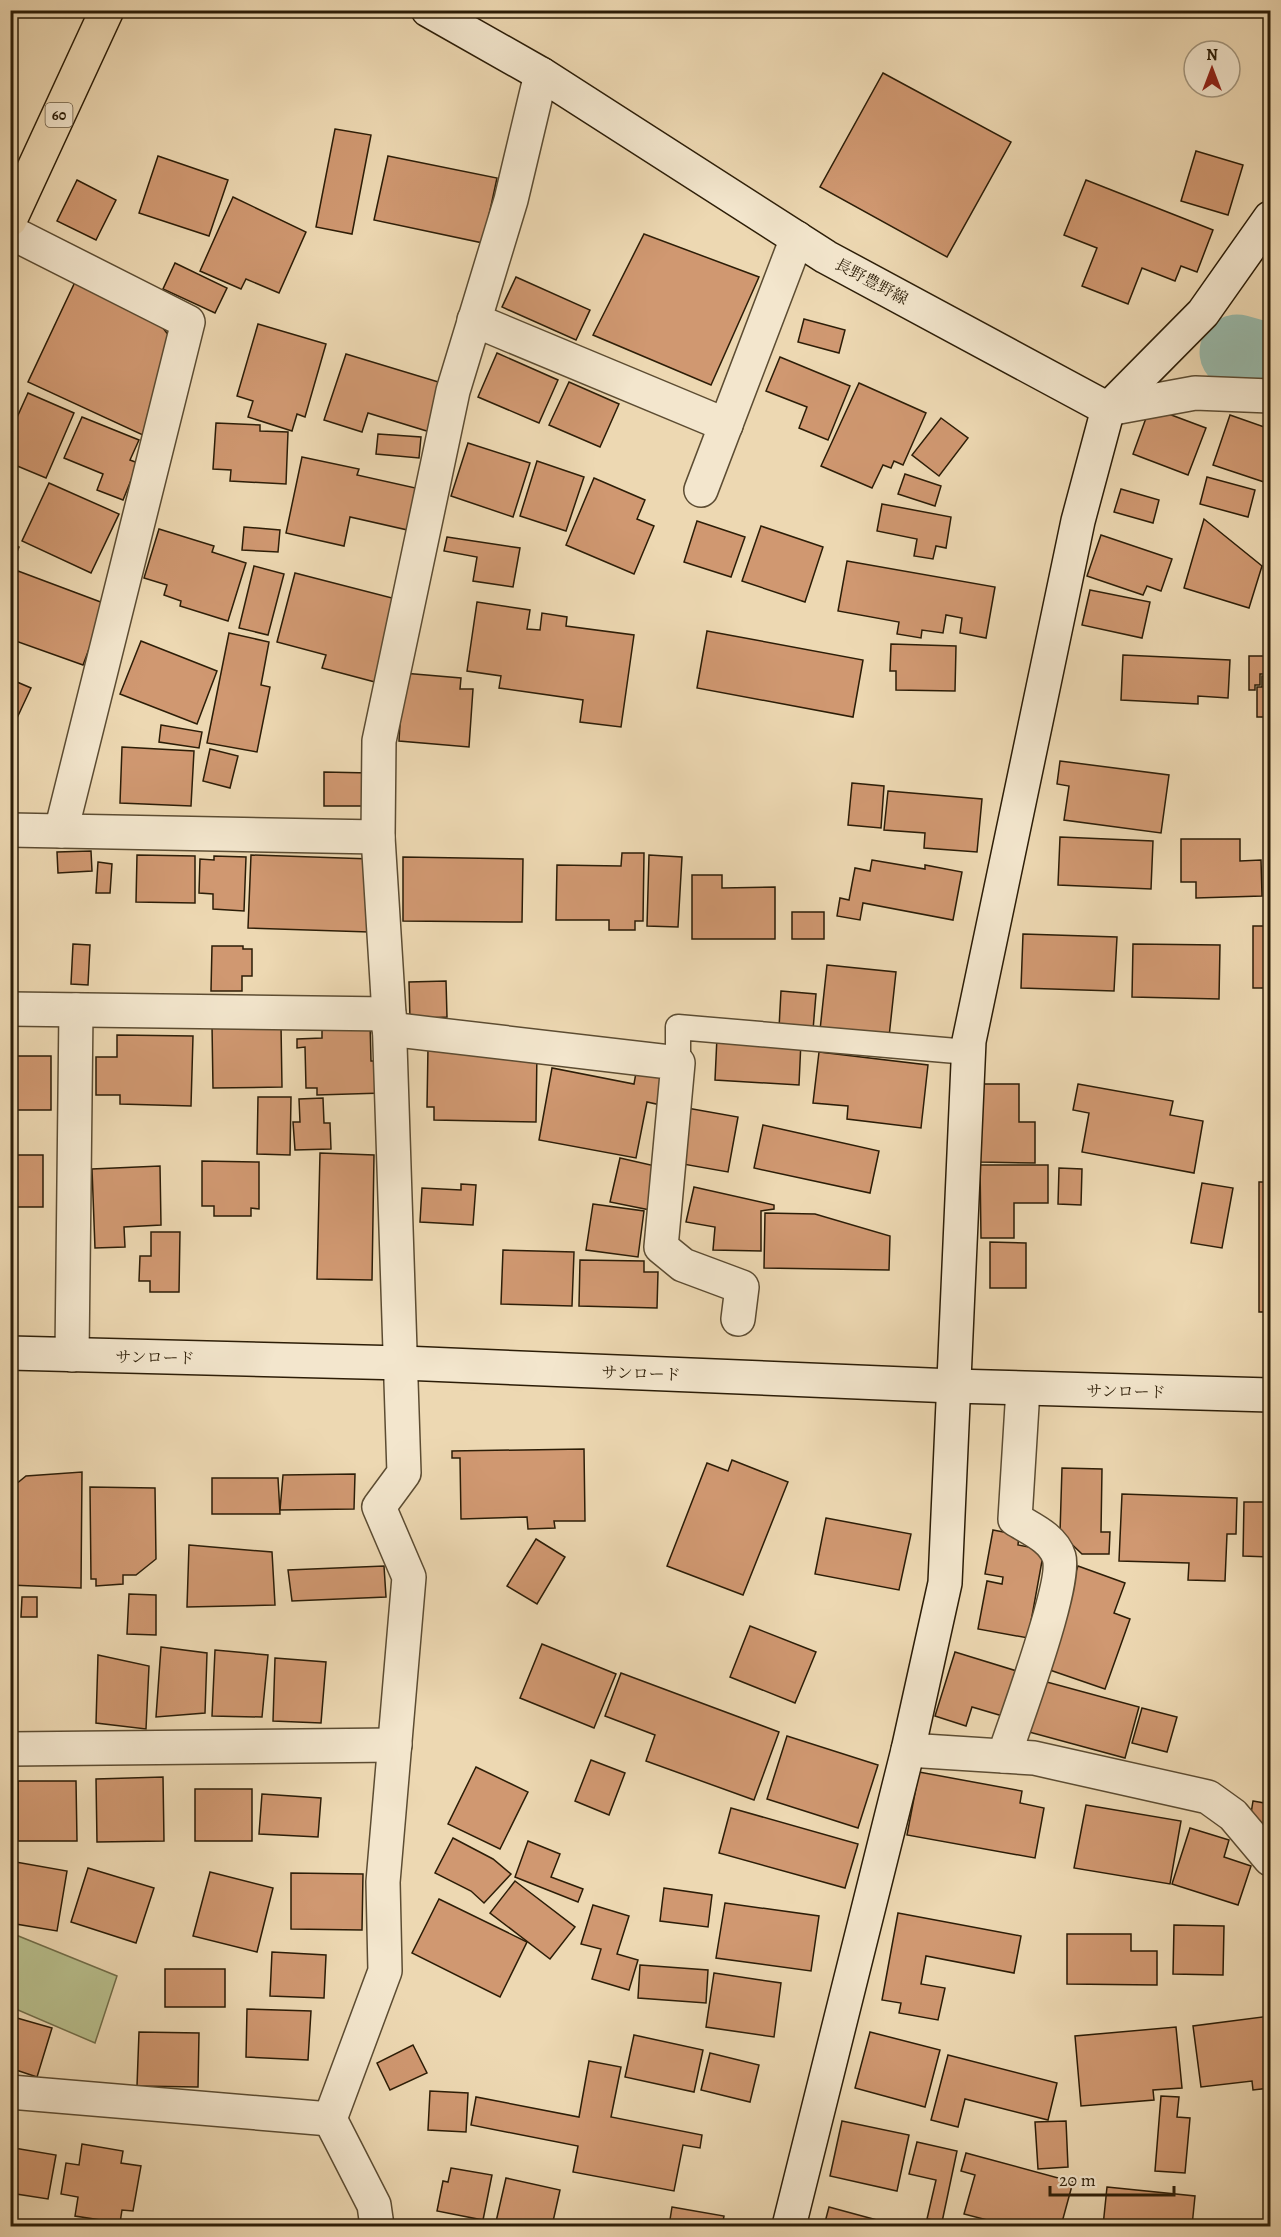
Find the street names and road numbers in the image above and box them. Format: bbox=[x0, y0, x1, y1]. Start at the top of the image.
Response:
road number: 60 bbox=[46, 103, 72, 127]
street label: 長野豊野線 bbox=[831, 253, 912, 310]
street label: サンロード bbox=[115, 1346, 195, 1370]
street label: サンロード bbox=[601, 1362, 681, 1386]
street label: サンロード bbox=[1086, 1380, 1166, 1404]

